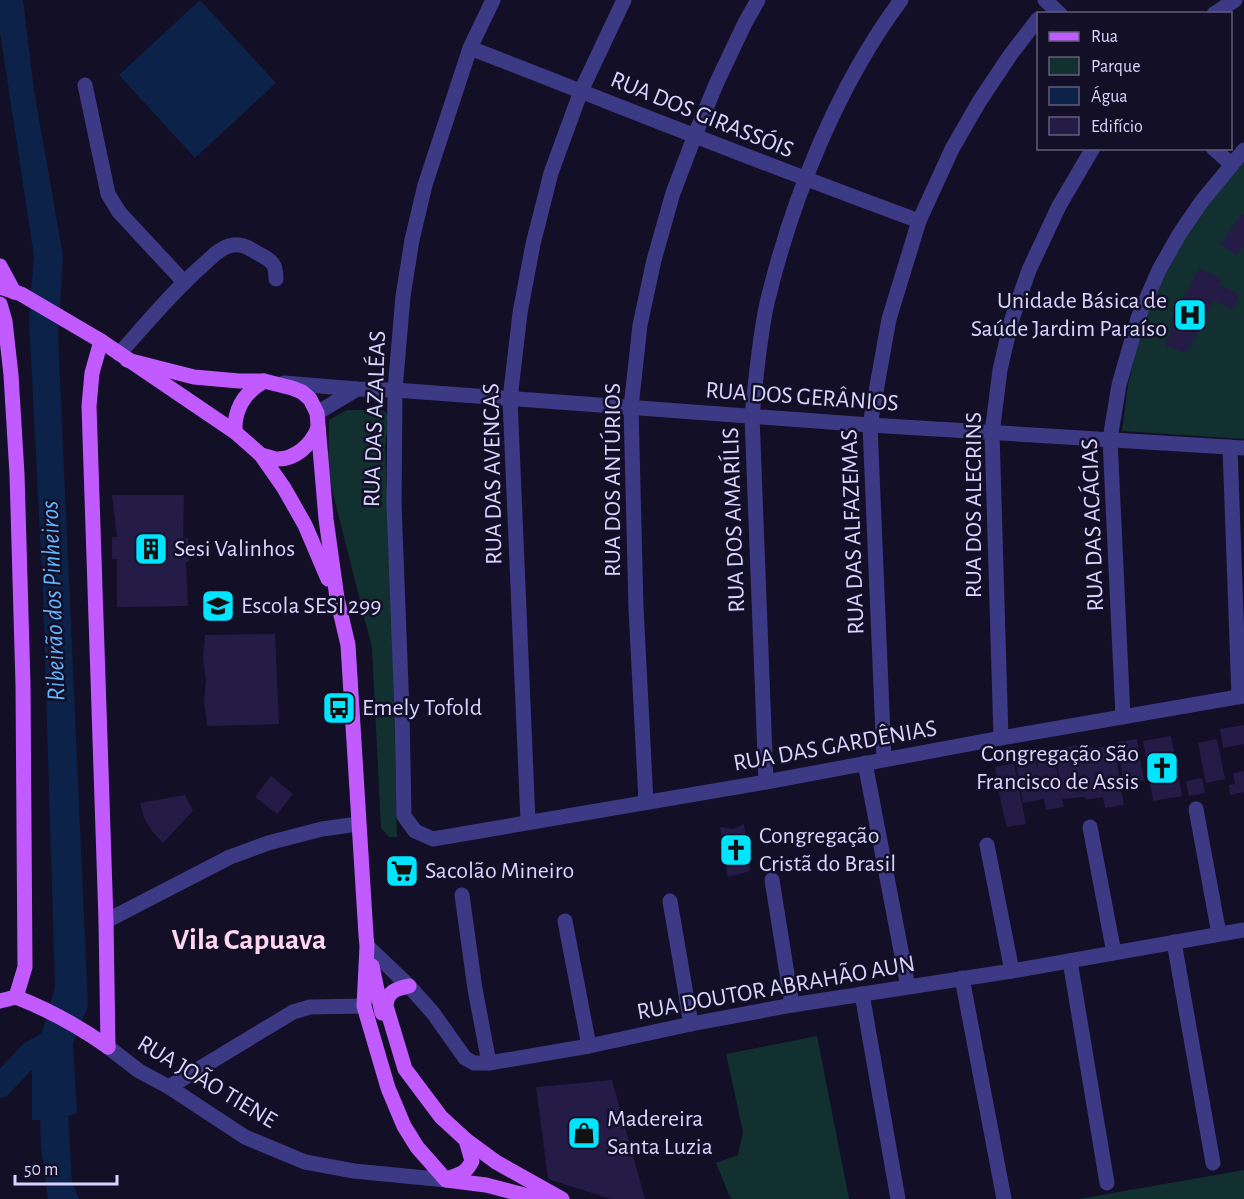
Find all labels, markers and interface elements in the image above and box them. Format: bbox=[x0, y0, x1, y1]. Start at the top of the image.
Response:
legend bbox=[1037, 12, 1232, 150]
text: Rua bbox=[1091, 28, 1118, 46]
text: Parque bbox=[1091, 58, 1140, 76]
street label: RUA DOS GIRASSÓIS bbox=[607, 65, 798, 163]
text: Água bbox=[1091, 85, 1128, 106]
text: Edifício bbox=[1091, 118, 1143, 136]
place label: Unidade Básica de Saúde Jardim Paraíso bbox=[971, 289, 1167, 341]
hospital icon: Unidade Básica de Saúde Jardim Paraíso bbox=[1172, 297, 1208, 333]
street label: RUA DAS AZALÉAS bbox=[358, 330, 390, 508]
street label: RUA DOS GERÂNIOS bbox=[705, 376, 899, 416]
street label: RUA DAS AVENCAS bbox=[479, 383, 507, 565]
street label: RUA DOS ANTÚRIOS bbox=[599, 383, 625, 577]
street label: RUA DOS ALECRINS bbox=[962, 412, 986, 598]
street label: RUA DOS AMARÍLIS bbox=[717, 427, 749, 613]
street label: RUA DAS ALFAZEMAS bbox=[837, 429, 869, 635]
street label: RUA DAS ACÁCIAS bbox=[1076, 438, 1108, 612]
water label: Ribeirão dos Pinheiros bbox=[37, 500, 69, 702]
building icon: Sesi Valinhos bbox=[133, 531, 169, 567]
place label: Sesi Valinhos bbox=[174, 537, 295, 561]
school or university icon: Escola SESI 299 bbox=[200, 588, 236, 624]
place label: Escola SESI 299 bbox=[241, 594, 382, 618]
bus stop icon: Emely Tofold bbox=[321, 690, 357, 726]
place label: Emely Tofold bbox=[362, 696, 482, 720]
street label: RUA DAS GARDÊNIAS bbox=[731, 714, 939, 776]
place label: Congregação São Francisco de Assis bbox=[976, 742, 1139, 794]
church icon: Congregação São Francisco de Assis bbox=[1144, 750, 1180, 786]
place label: Congregação Cristã do Brasil bbox=[759, 824, 896, 876]
church icon: Congregação Cristã do Brasil bbox=[718, 832, 754, 868]
supermarket icon: Sacolão Mineiro bbox=[384, 853, 420, 889]
place label: Sacolão Mineiro bbox=[425, 859, 574, 883]
district label: Vila Capuava bbox=[171, 925, 327, 955]
street label: RUA DOUTOR ABRAHÃO AUN bbox=[635, 950, 917, 1024]
street label: RUA JOÃO TIENE bbox=[133, 1029, 282, 1133]
place label: Madereira Santa Luzia bbox=[607, 1107, 713, 1159]
shop icon: Madereira Santa Luzia bbox=[566, 1115, 602, 1151]
scale bar bbox=[15, 1148, 117, 1186]
text: 50 m bbox=[24, 1161, 58, 1179]

